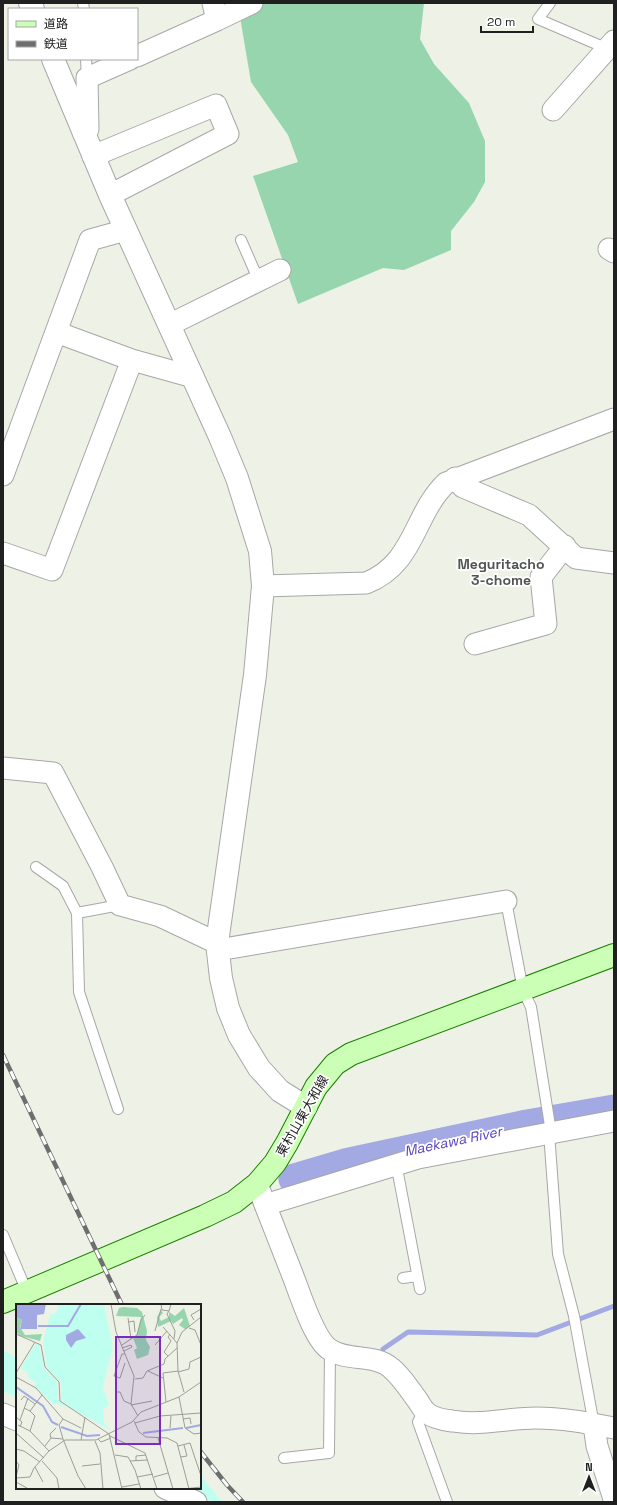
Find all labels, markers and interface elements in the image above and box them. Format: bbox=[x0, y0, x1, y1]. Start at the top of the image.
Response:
legend bbox=[8, 8, 138, 60]
scale bar bbox=[481, 8, 533, 34]
text: 20 m bbox=[487, 14, 515, 30]
text: 道路 bbox=[44, 16, 68, 32]
text: 鉄道 bbox=[44, 36, 68, 52]
district label: Meguritacho 3-chome bbox=[458, 555, 544, 589]
street label: 東村山東大和線 bbox=[272, 1072, 332, 1160]
water label: Maekawa River bbox=[403, 1122, 505, 1160]
inset map bbox=[16, 1304, 201, 1489]
north arrow bbox=[569, 1457, 609, 1497]
text: N bbox=[585, 1460, 593, 1474]

